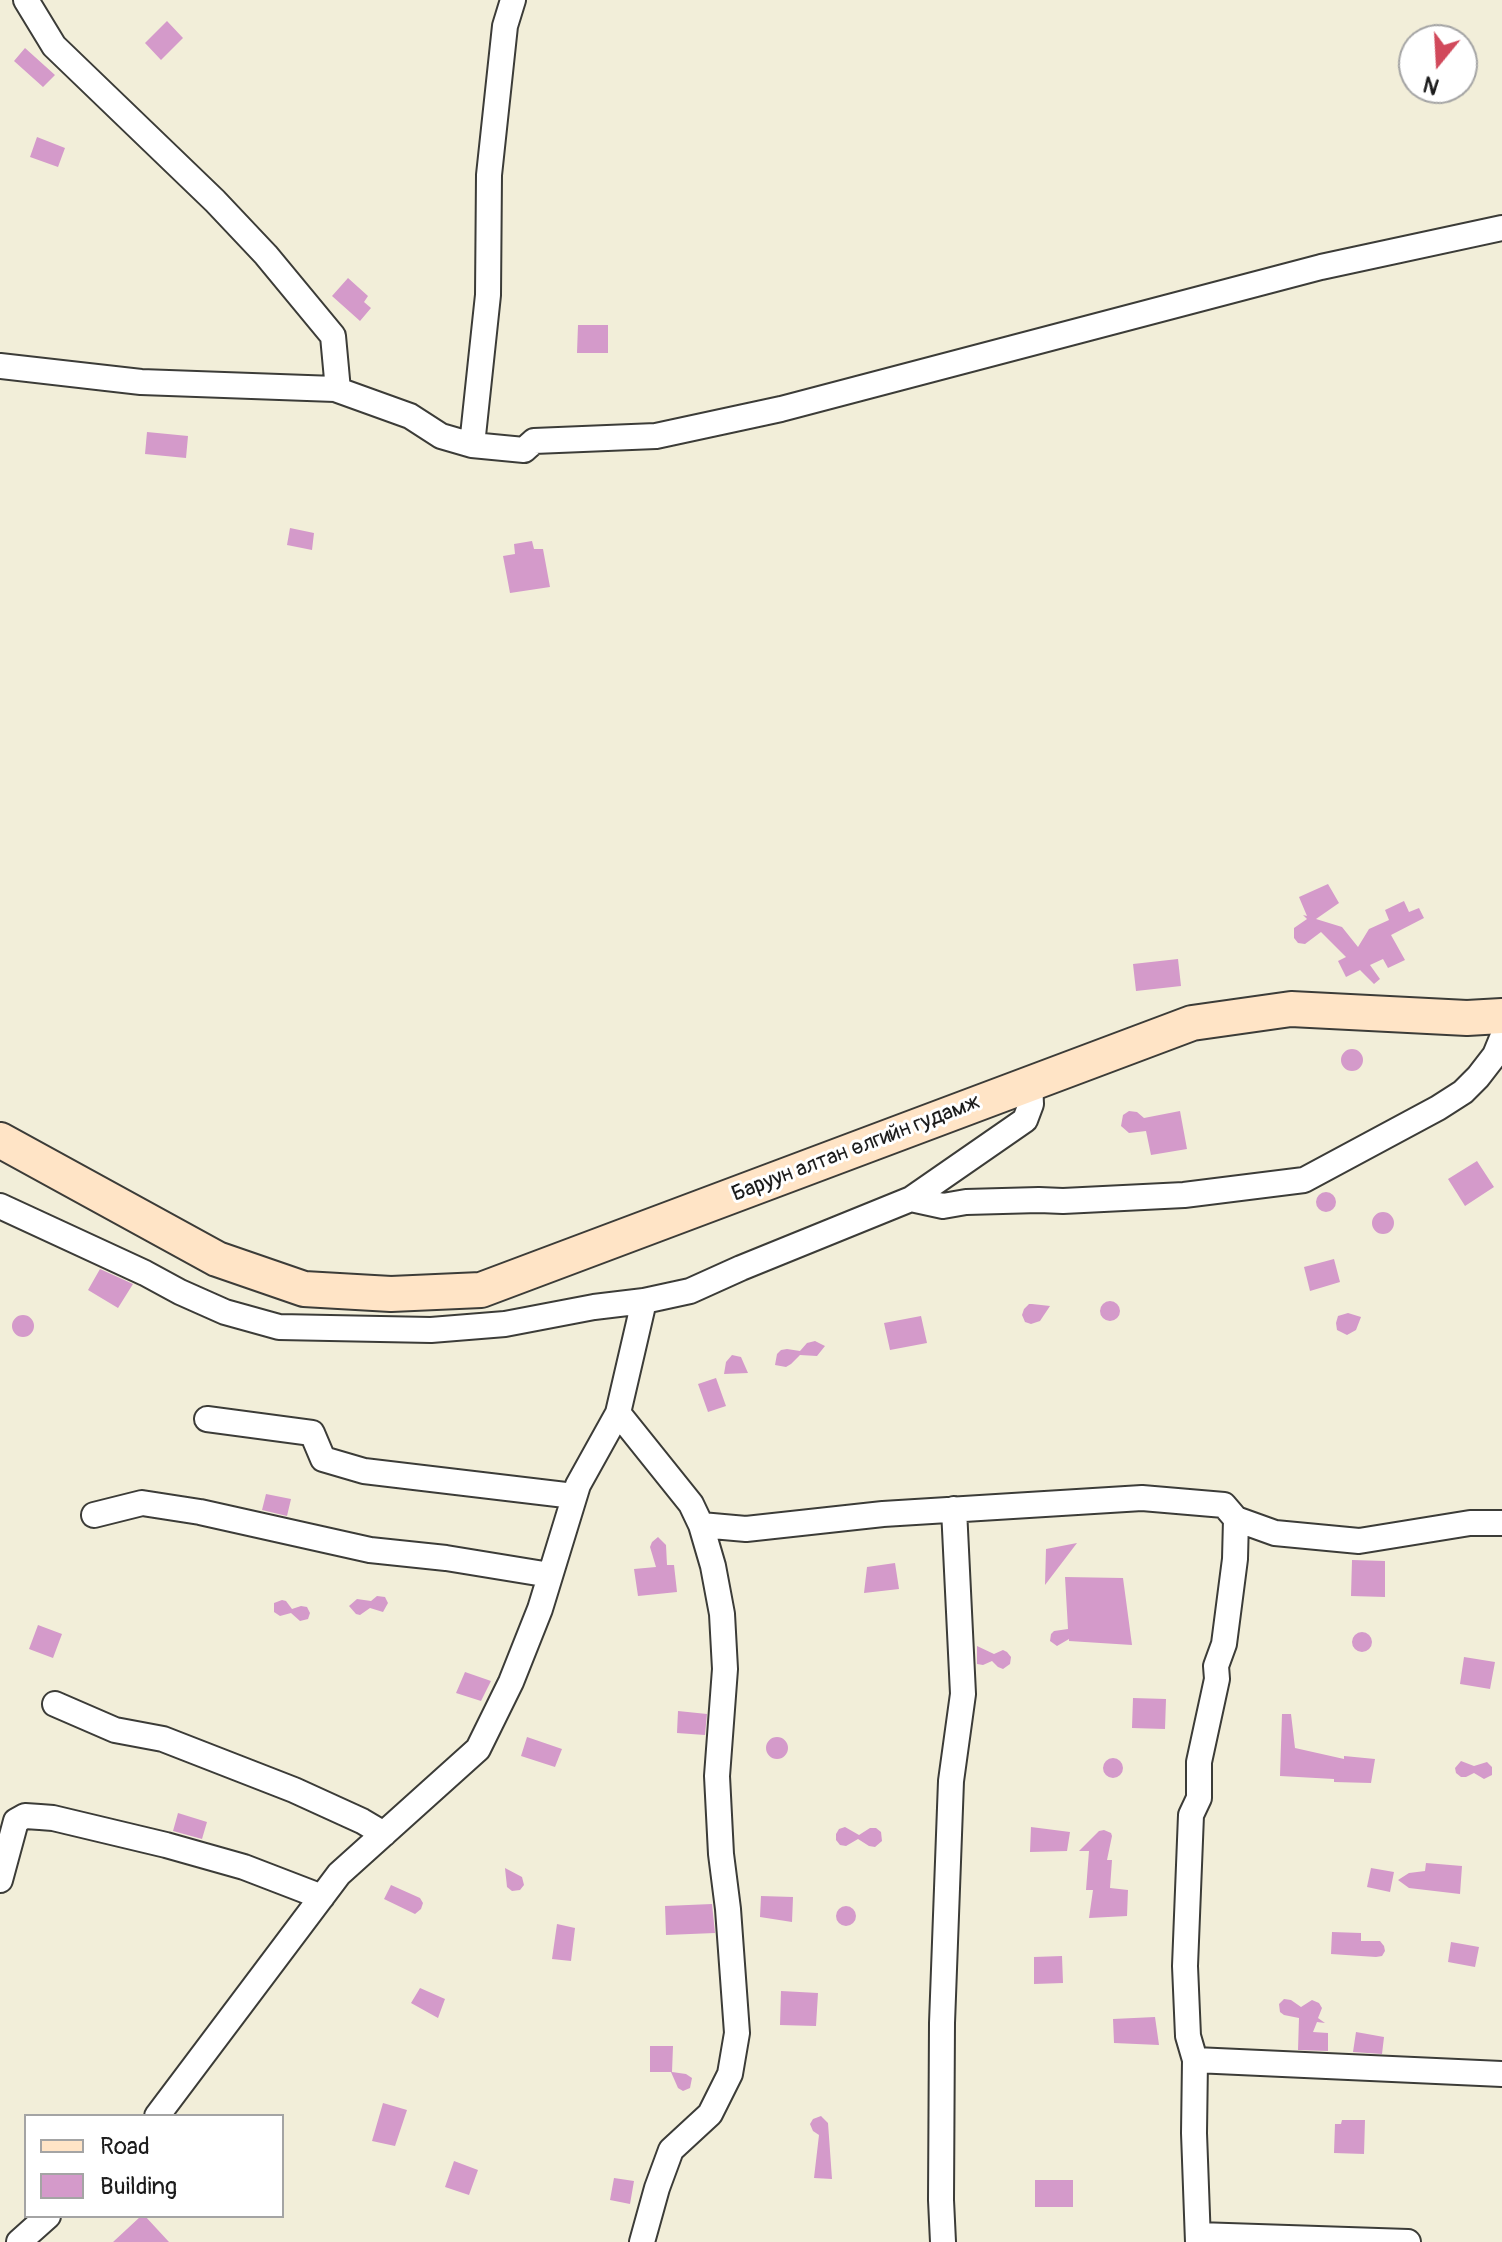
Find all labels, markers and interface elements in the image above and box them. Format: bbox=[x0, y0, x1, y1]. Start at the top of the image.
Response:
north arrow bbox=[1398, 24, 1478, 104]
text: N bbox=[1420, 69, 1443, 101]
street label: Баруун алтан өлгийн гудамж bbox=[728, 1089, 984, 1209]
legend bbox=[24, 2114, 284, 2218]
text: Road bbox=[100, 2132, 150, 2161]
text: Building bbox=[100, 2172, 177, 2201]

